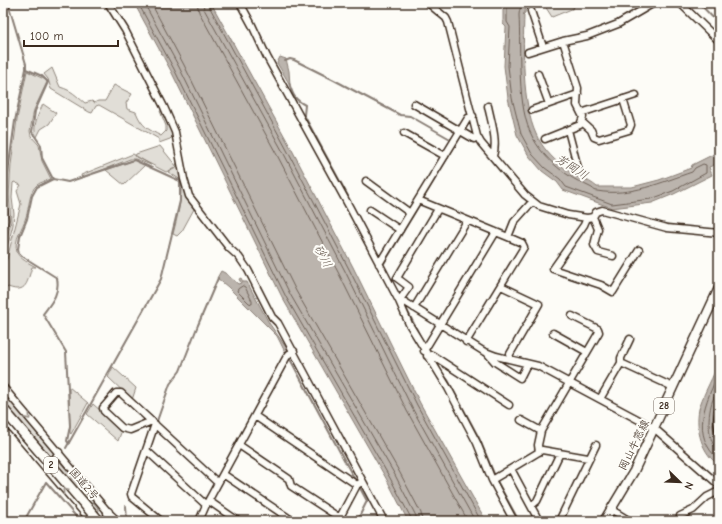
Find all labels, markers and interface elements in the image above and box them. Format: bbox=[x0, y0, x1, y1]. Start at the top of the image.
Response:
scale bar bbox=[24, 22, 118, 48]
text: 100 m bbox=[30, 29, 63, 43]
water label: 芳岡川 bbox=[553, 151, 591, 183]
water label: 砂川 bbox=[311, 242, 335, 270]
road number: 28 bbox=[654, 398, 674, 414]
one-way arrow bbox=[24, 412, 31, 420]
street label: 岡山牛窓線 bbox=[616, 417, 652, 473]
road number: 2 bbox=[44, 457, 58, 473]
north arrow bbox=[660, 462, 700, 502]
street label: 国道2号 bbox=[66, 465, 102, 503]
text: N bbox=[681, 480, 696, 492]
one-way arrow bbox=[63, 489, 70, 496]

